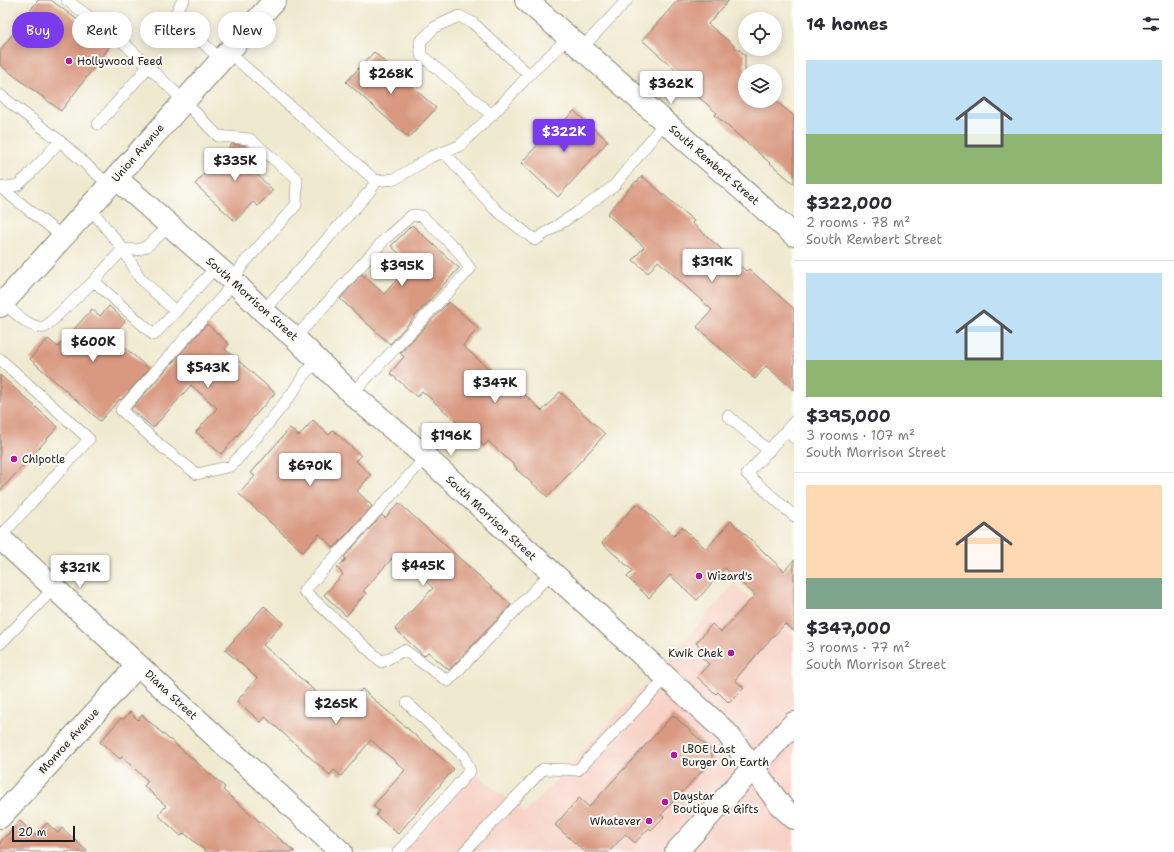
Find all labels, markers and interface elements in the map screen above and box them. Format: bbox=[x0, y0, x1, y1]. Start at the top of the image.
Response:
chip: Buy bbox=[12, 12, 64, 48]
chip: Rent bbox=[72, 12, 132, 48]
chip: Filters bbox=[140, 12, 210, 48]
chip: New bbox=[218, 12, 276, 48]
map controls bbox=[738, 12, 782, 108]
button: locate bbox=[738, 12, 782, 56]
text: 14 homes bbox=[806, 13, 888, 35]
icon: filters bbox=[1140, 13, 1162, 35]
place label: Hollywood Feed bbox=[77, 54, 163, 69]
marker: Hollywood Feed bbox=[64, 56, 74, 66]
pin: $268K bbox=[363, 61, 419, 95]
button: layers bbox=[738, 64, 782, 108]
text: $268K bbox=[369, 65, 413, 82]
pin: $362K bbox=[643, 71, 699, 105]
text: $362K bbox=[649, 75, 693, 92]
icon: home bbox=[948, 86, 1020, 158]
pin: $322K bbox=[536, 119, 592, 153]
street label: Union Avenue bbox=[108, 121, 168, 185]
street label: South Rembert Street bbox=[666, 122, 763, 209]
text: $322K bbox=[542, 123, 586, 140]
pin: $335K bbox=[207, 148, 263, 182]
text: $335K bbox=[213, 152, 257, 169]
text: $322,000 bbox=[806, 192, 892, 214]
text: 2 rooms · 78 m² bbox=[806, 214, 910, 231]
text: South Rembert Street bbox=[806, 231, 942, 248]
pin: $319K bbox=[684, 249, 740, 283]
pin: $395K bbox=[374, 253, 430, 287]
text: $319K bbox=[691, 253, 733, 270]
street label: South Morrison Street bbox=[203, 254, 301, 344]
text: $395K bbox=[380, 257, 424, 274]
icon: home bbox=[948, 299, 1020, 371]
pin: $600K bbox=[65, 329, 121, 363]
text: $600K bbox=[70, 333, 116, 350]
pin: $543K bbox=[180, 355, 236, 389]
text: $543K bbox=[186, 359, 230, 376]
pin: $347K bbox=[467, 370, 523, 404]
text: $347K bbox=[473, 374, 517, 391]
text: $395,000 bbox=[806, 405, 891, 427]
pin: $196K bbox=[423, 423, 479, 457]
text: $196K bbox=[430, 427, 472, 444]
text: 3 rooms · 107 m² bbox=[806, 427, 915, 444]
text: South Morrison Street bbox=[806, 444, 946, 461]
place label: Chipotle bbox=[22, 452, 65, 467]
pin: $670K bbox=[282, 453, 338, 487]
marker: Chipotle bbox=[9, 454, 19, 464]
text: $670K bbox=[288, 457, 332, 474]
street label: South Morrison Street bbox=[443, 472, 540, 564]
icon: home bbox=[948, 511, 1020, 583]
pin: $445K bbox=[395, 553, 451, 587]
pin: $321K bbox=[52, 555, 108, 589]
text: $445K bbox=[401, 557, 445, 574]
text: $321K bbox=[60, 559, 100, 576]
place label: Wizard's bbox=[707, 569, 752, 584]
marker: Wizard's bbox=[694, 571, 704, 581]
text: $347,000 bbox=[806, 617, 891, 639]
text: 3 rooms · 77 m² bbox=[806, 639, 910, 656]
place label: Kwik Chek bbox=[668, 646, 723, 661]
marker: Kwik Chek bbox=[726, 648, 736, 658]
text: South Morrison Street bbox=[806, 656, 946, 673]
street label: Diana Street bbox=[141, 667, 201, 723]
pin: $265K bbox=[308, 691, 364, 725]
text: $265K bbox=[314, 695, 358, 712]
street label: Monroe Avenue bbox=[35, 705, 103, 777]
place label: LBOE Last Burger On Earth bbox=[682, 742, 769, 770]
marker: LBOE Last Burger On Earth bbox=[669, 750, 679, 760]
place label: Daystar Boutique & Gifts bbox=[673, 789, 759, 817]
marker: Daystar Boutique & Gifts bbox=[660, 797, 670, 807]
place label: Whatever bbox=[590, 814, 641, 829]
marker: Whatever bbox=[644, 816, 654, 826]
scale bar bbox=[12, 824, 75, 843]
text: 20 m bbox=[18, 825, 46, 840]

